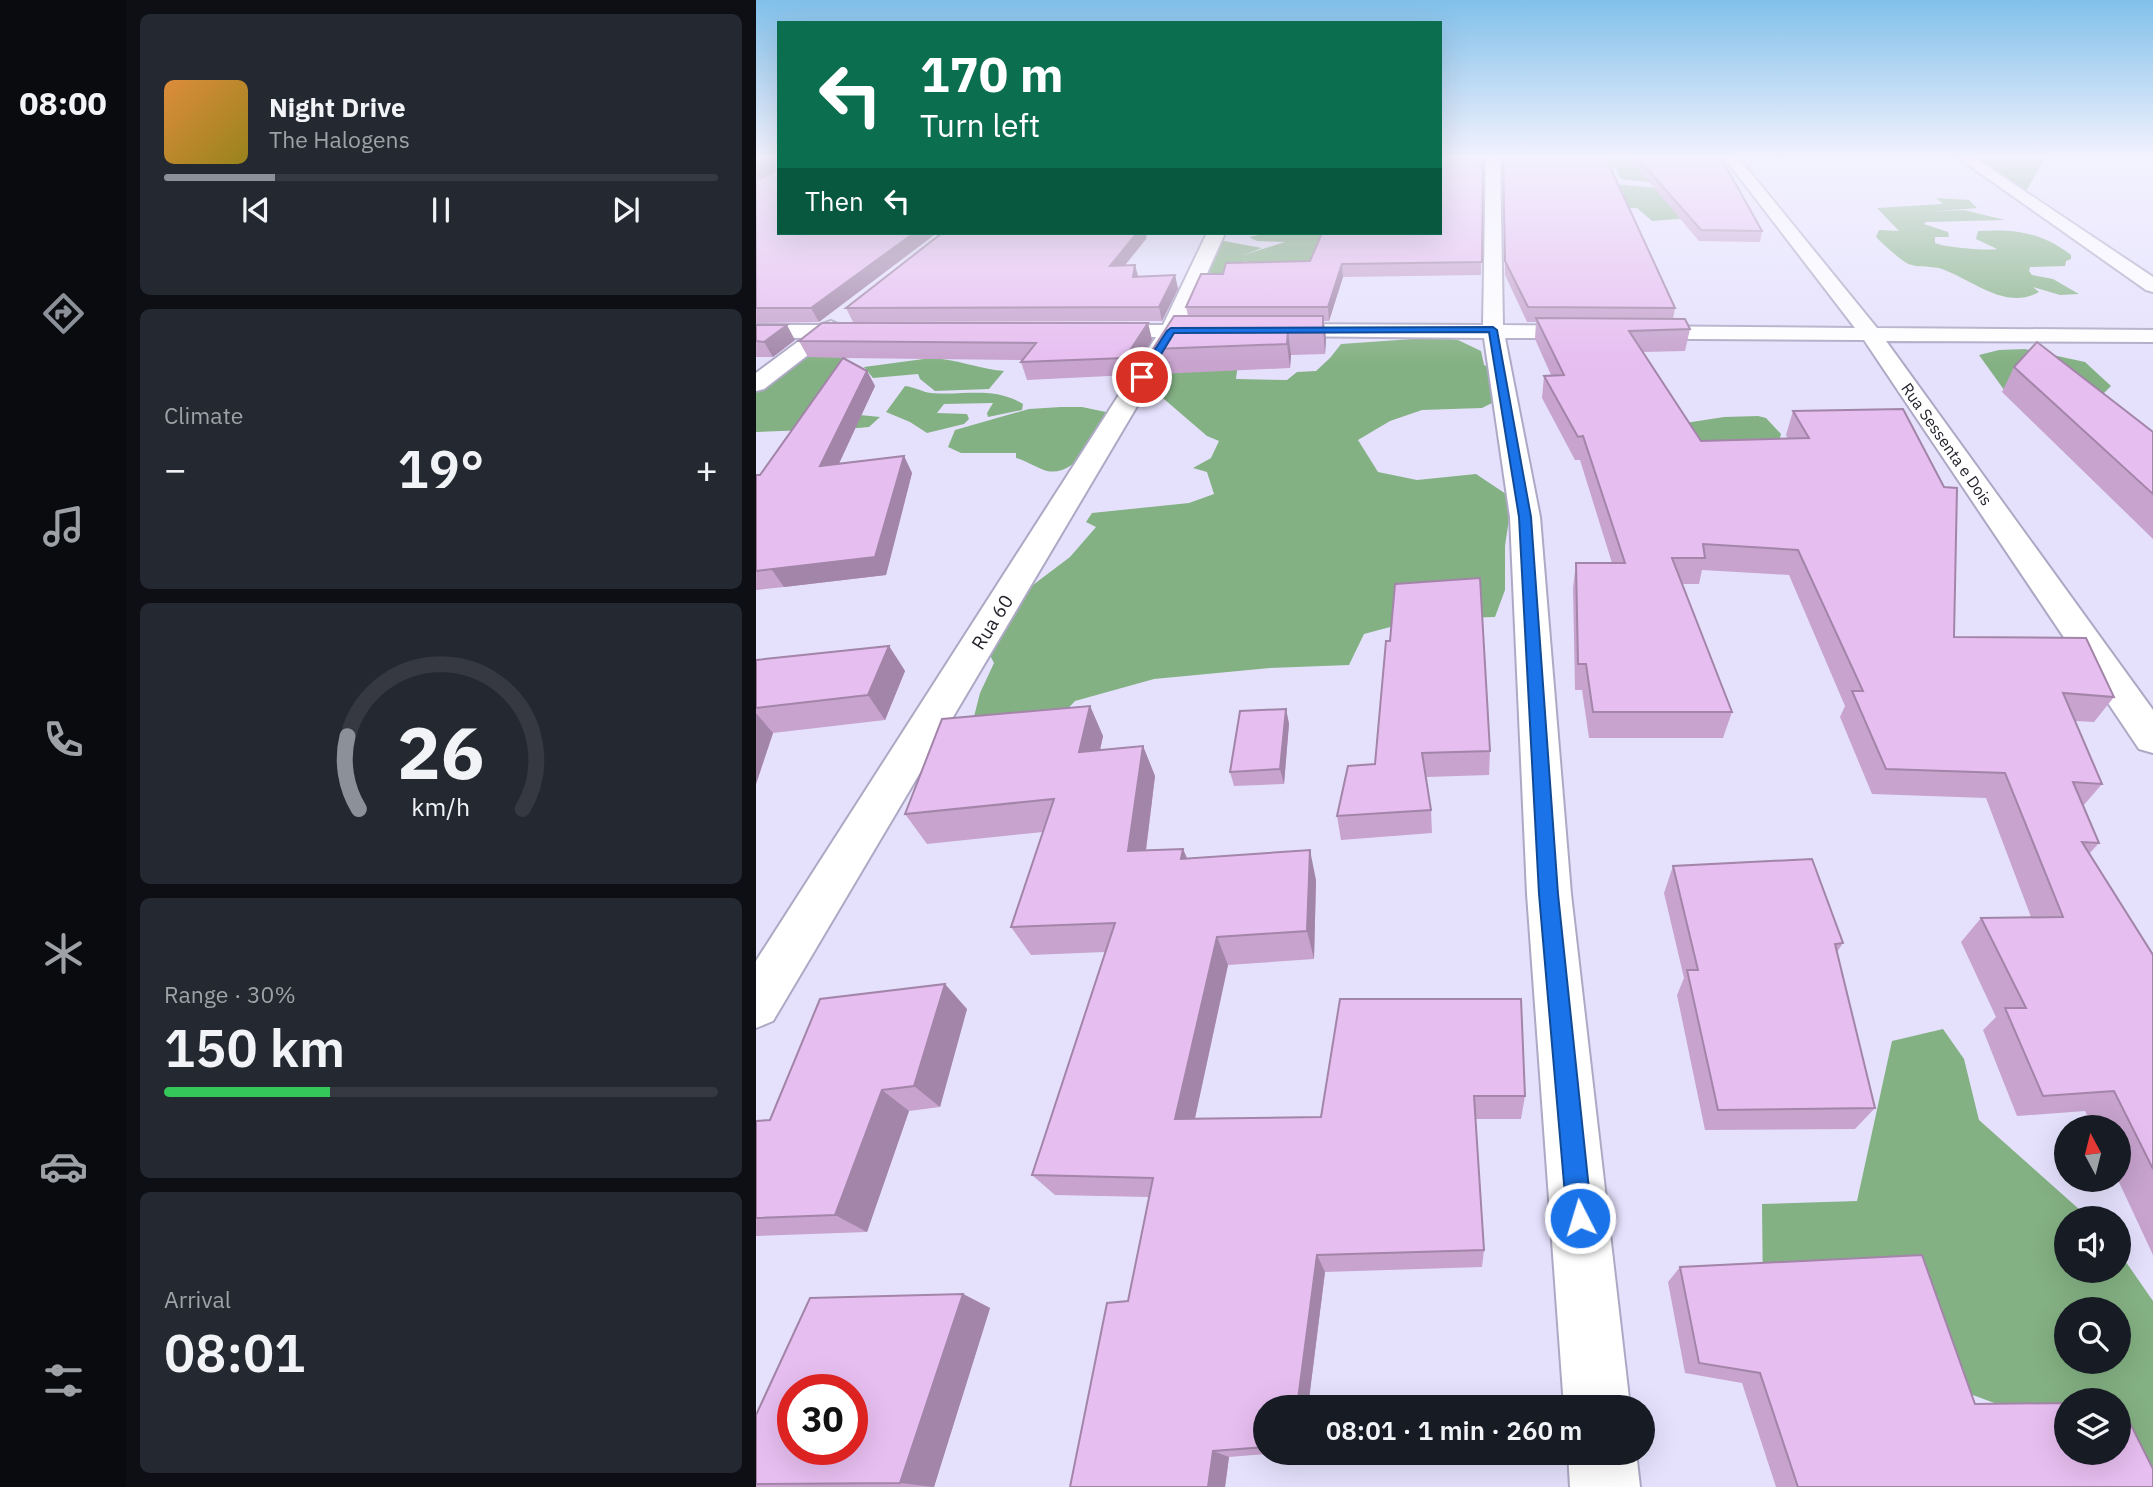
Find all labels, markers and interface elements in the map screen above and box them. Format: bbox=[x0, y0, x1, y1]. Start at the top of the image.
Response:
text: 170 m bbox=[920, 42, 1064, 105]
icon: left bbox=[805, 49, 896, 140]
text: 08:00 bbox=[19, 82, 107, 124]
text: Night Drive bbox=[269, 90, 406, 124]
text: Turn left bbox=[920, 104, 1040, 146]
text: The Halogens bbox=[269, 124, 410, 154]
icon: left bbox=[878, 182, 916, 220]
text: Then bbox=[805, 184, 864, 218]
icon: previous bbox=[237, 191, 275, 229]
icon: pause bbox=[422, 191, 460, 229]
icon: next bbox=[607, 191, 645, 229]
icon: directions bbox=[39, 289, 88, 338]
pin bbox=[1112, 347, 1172, 407]
icon: arrive bbox=[1123, 358, 1161, 396]
street label: Rua Sessenta e Dois bbox=[1897, 379, 1997, 509]
text: Climate bbox=[164, 400, 243, 430]
text: 19° bbox=[398, 435, 484, 502]
text: − bbox=[164, 444, 187, 493]
text: + bbox=[695, 444, 718, 493]
icon: music bbox=[39, 502, 88, 551]
street label: Rua 60 bbox=[966, 590, 1018, 654]
text: 26 bbox=[397, 705, 485, 800]
icon: phone bbox=[39, 715, 88, 764]
text: km/h bbox=[412, 790, 470, 823]
icon: climate bbox=[39, 929, 88, 978]
text: Range · 30% bbox=[164, 979, 296, 1009]
text: 150 km bbox=[164, 1014, 345, 1081]
north arrow bbox=[2054, 1115, 2132, 1192]
map controls bbox=[2054, 1115, 2131, 1465]
icon: car bbox=[39, 1142, 88, 1191]
position arrow bbox=[1543, 1181, 1617, 1255]
button: sound bbox=[2054, 1206, 2131, 1283]
text: Arrival bbox=[164, 1284, 231, 1314]
button: search bbox=[2054, 1297, 2131, 1374]
text: 08:01 bbox=[164, 1319, 305, 1386]
icon: filters bbox=[39, 1356, 88, 1405]
speed limit sign: 30 bbox=[777, 1374, 868, 1465]
button: layers bbox=[2054, 1388, 2131, 1465]
text: 08:01 · 1 min · 260 m bbox=[1326, 1413, 1582, 1447]

